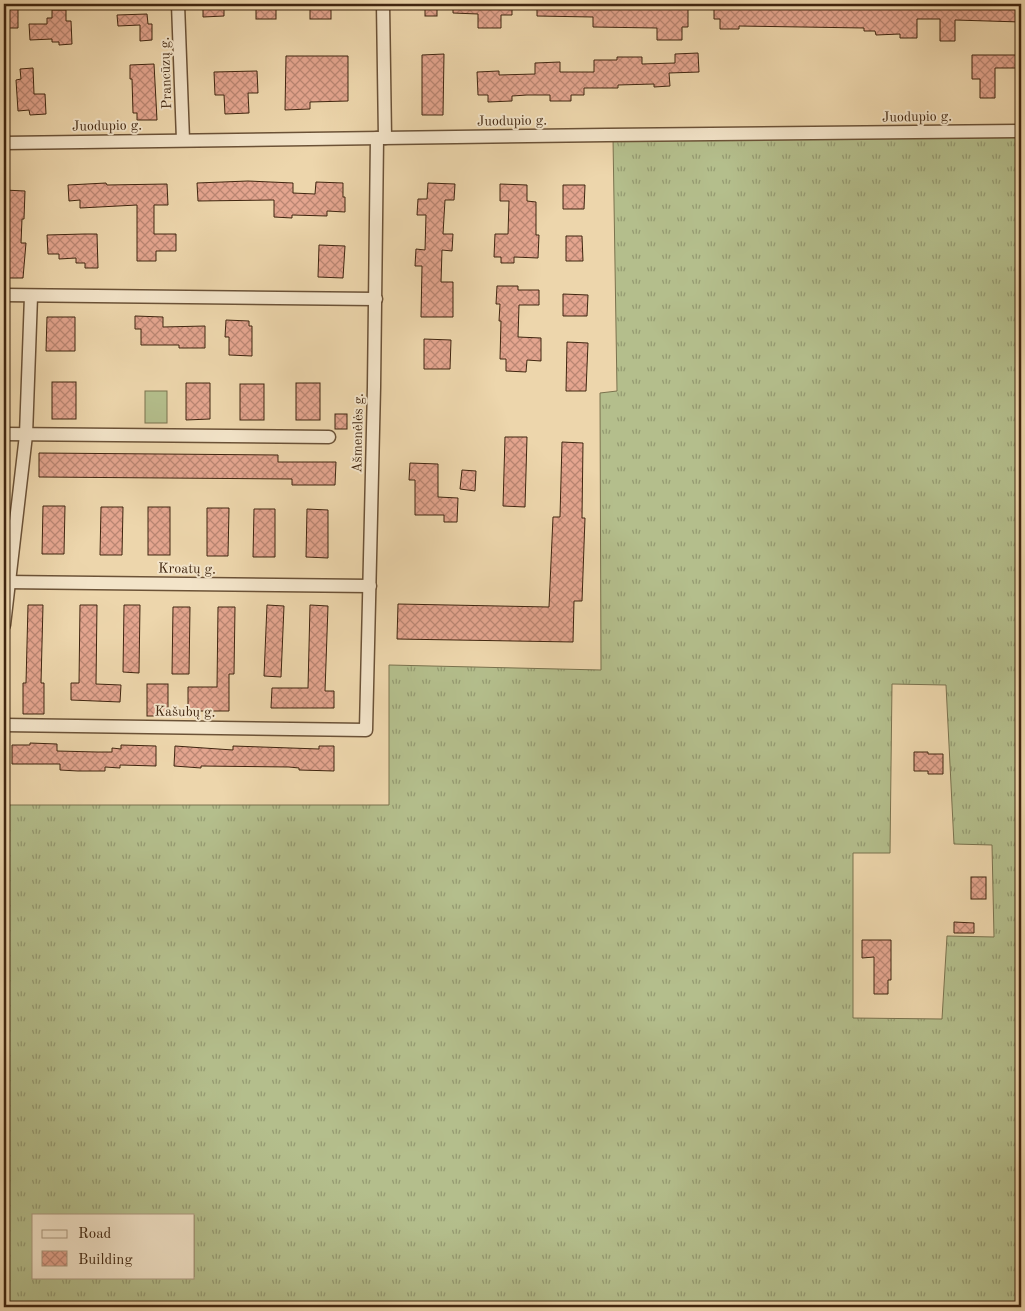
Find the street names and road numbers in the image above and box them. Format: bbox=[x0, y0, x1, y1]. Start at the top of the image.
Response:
street label: Prancūzų g. bbox=[158, 37, 174, 109]
street label: Juodupio g. bbox=[882, 109, 952, 125]
street label: Juodupio g. bbox=[477, 113, 547, 129]
street label: Juodupio g. bbox=[72, 118, 142, 134]
street label: Ašmenėlės g. bbox=[350, 393, 366, 473]
street label: Kroatų g. bbox=[158, 561, 216, 577]
street label: Kašubų g. bbox=[154, 704, 216, 720]

